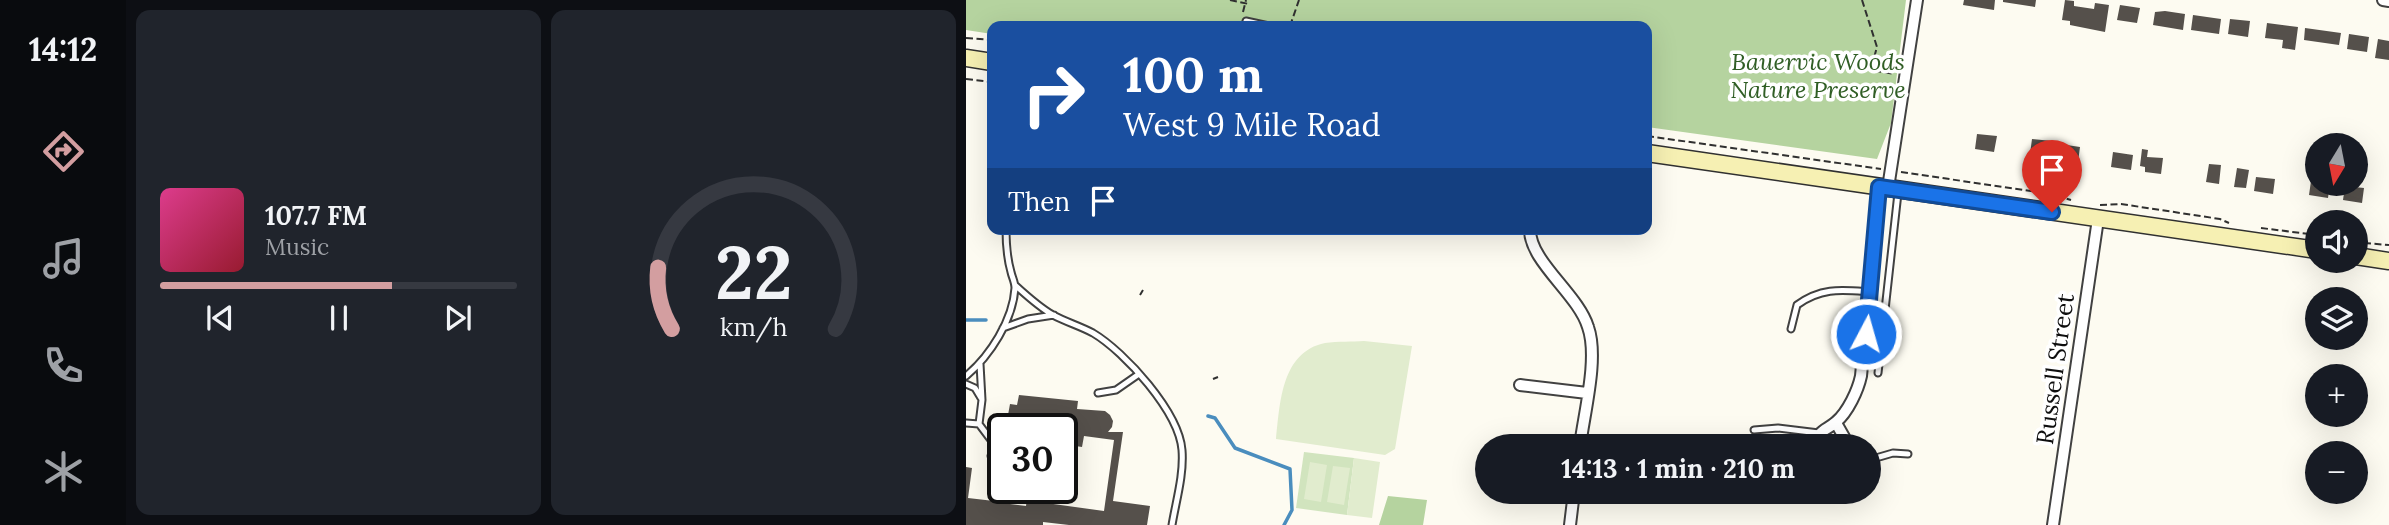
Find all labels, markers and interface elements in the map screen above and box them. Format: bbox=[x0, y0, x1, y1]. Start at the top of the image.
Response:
text: 14:12 bbox=[29, 29, 97, 70]
text: 100 m bbox=[1123, 43, 1263, 105]
park label: Bauervic Woods Nature Preserve bbox=[1730, 46, 1906, 105]
icon: right bbox=[1008, 49, 1099, 140]
text: West 9 Mile Road bbox=[1123, 104, 1381, 145]
icon: directions bbox=[39, 127, 88, 176]
north arrow bbox=[2305, 133, 2368, 196]
map controls bbox=[2305, 133, 2368, 504]
pin bbox=[2022, 140, 2082, 212]
icon: arrive bbox=[2033, 151, 2071, 189]
icon: arrive bbox=[1084, 182, 1122, 220]
text: Then bbox=[1008, 185, 1070, 218]
text: 107.7 FM bbox=[265, 199, 367, 232]
button: sound bbox=[2305, 210, 2368, 273]
text: 22 bbox=[715, 226, 792, 319]
text: Music bbox=[265, 232, 329, 261]
icon: music bbox=[39, 234, 88, 283]
button: layers bbox=[2305, 287, 2368, 350]
street label: Russell Street bbox=[2029, 291, 2081, 446]
position arrow bbox=[1829, 297, 1903, 371]
icon: previous bbox=[201, 299, 239, 337]
icon: pause bbox=[320, 299, 358, 337]
icon: next bbox=[439, 299, 477, 337]
text: km/h bbox=[720, 310, 787, 342]
icon: phone bbox=[39, 341, 88, 390]
button: + bbox=[2305, 364, 2368, 427]
speed limit sign: 30 bbox=[987, 413, 1078, 504]
button: − bbox=[2305, 441, 2368, 504]
icon: climate bbox=[39, 447, 88, 496]
text: 14:13 · 1 min · 210 m bbox=[1561, 452, 1795, 485]

